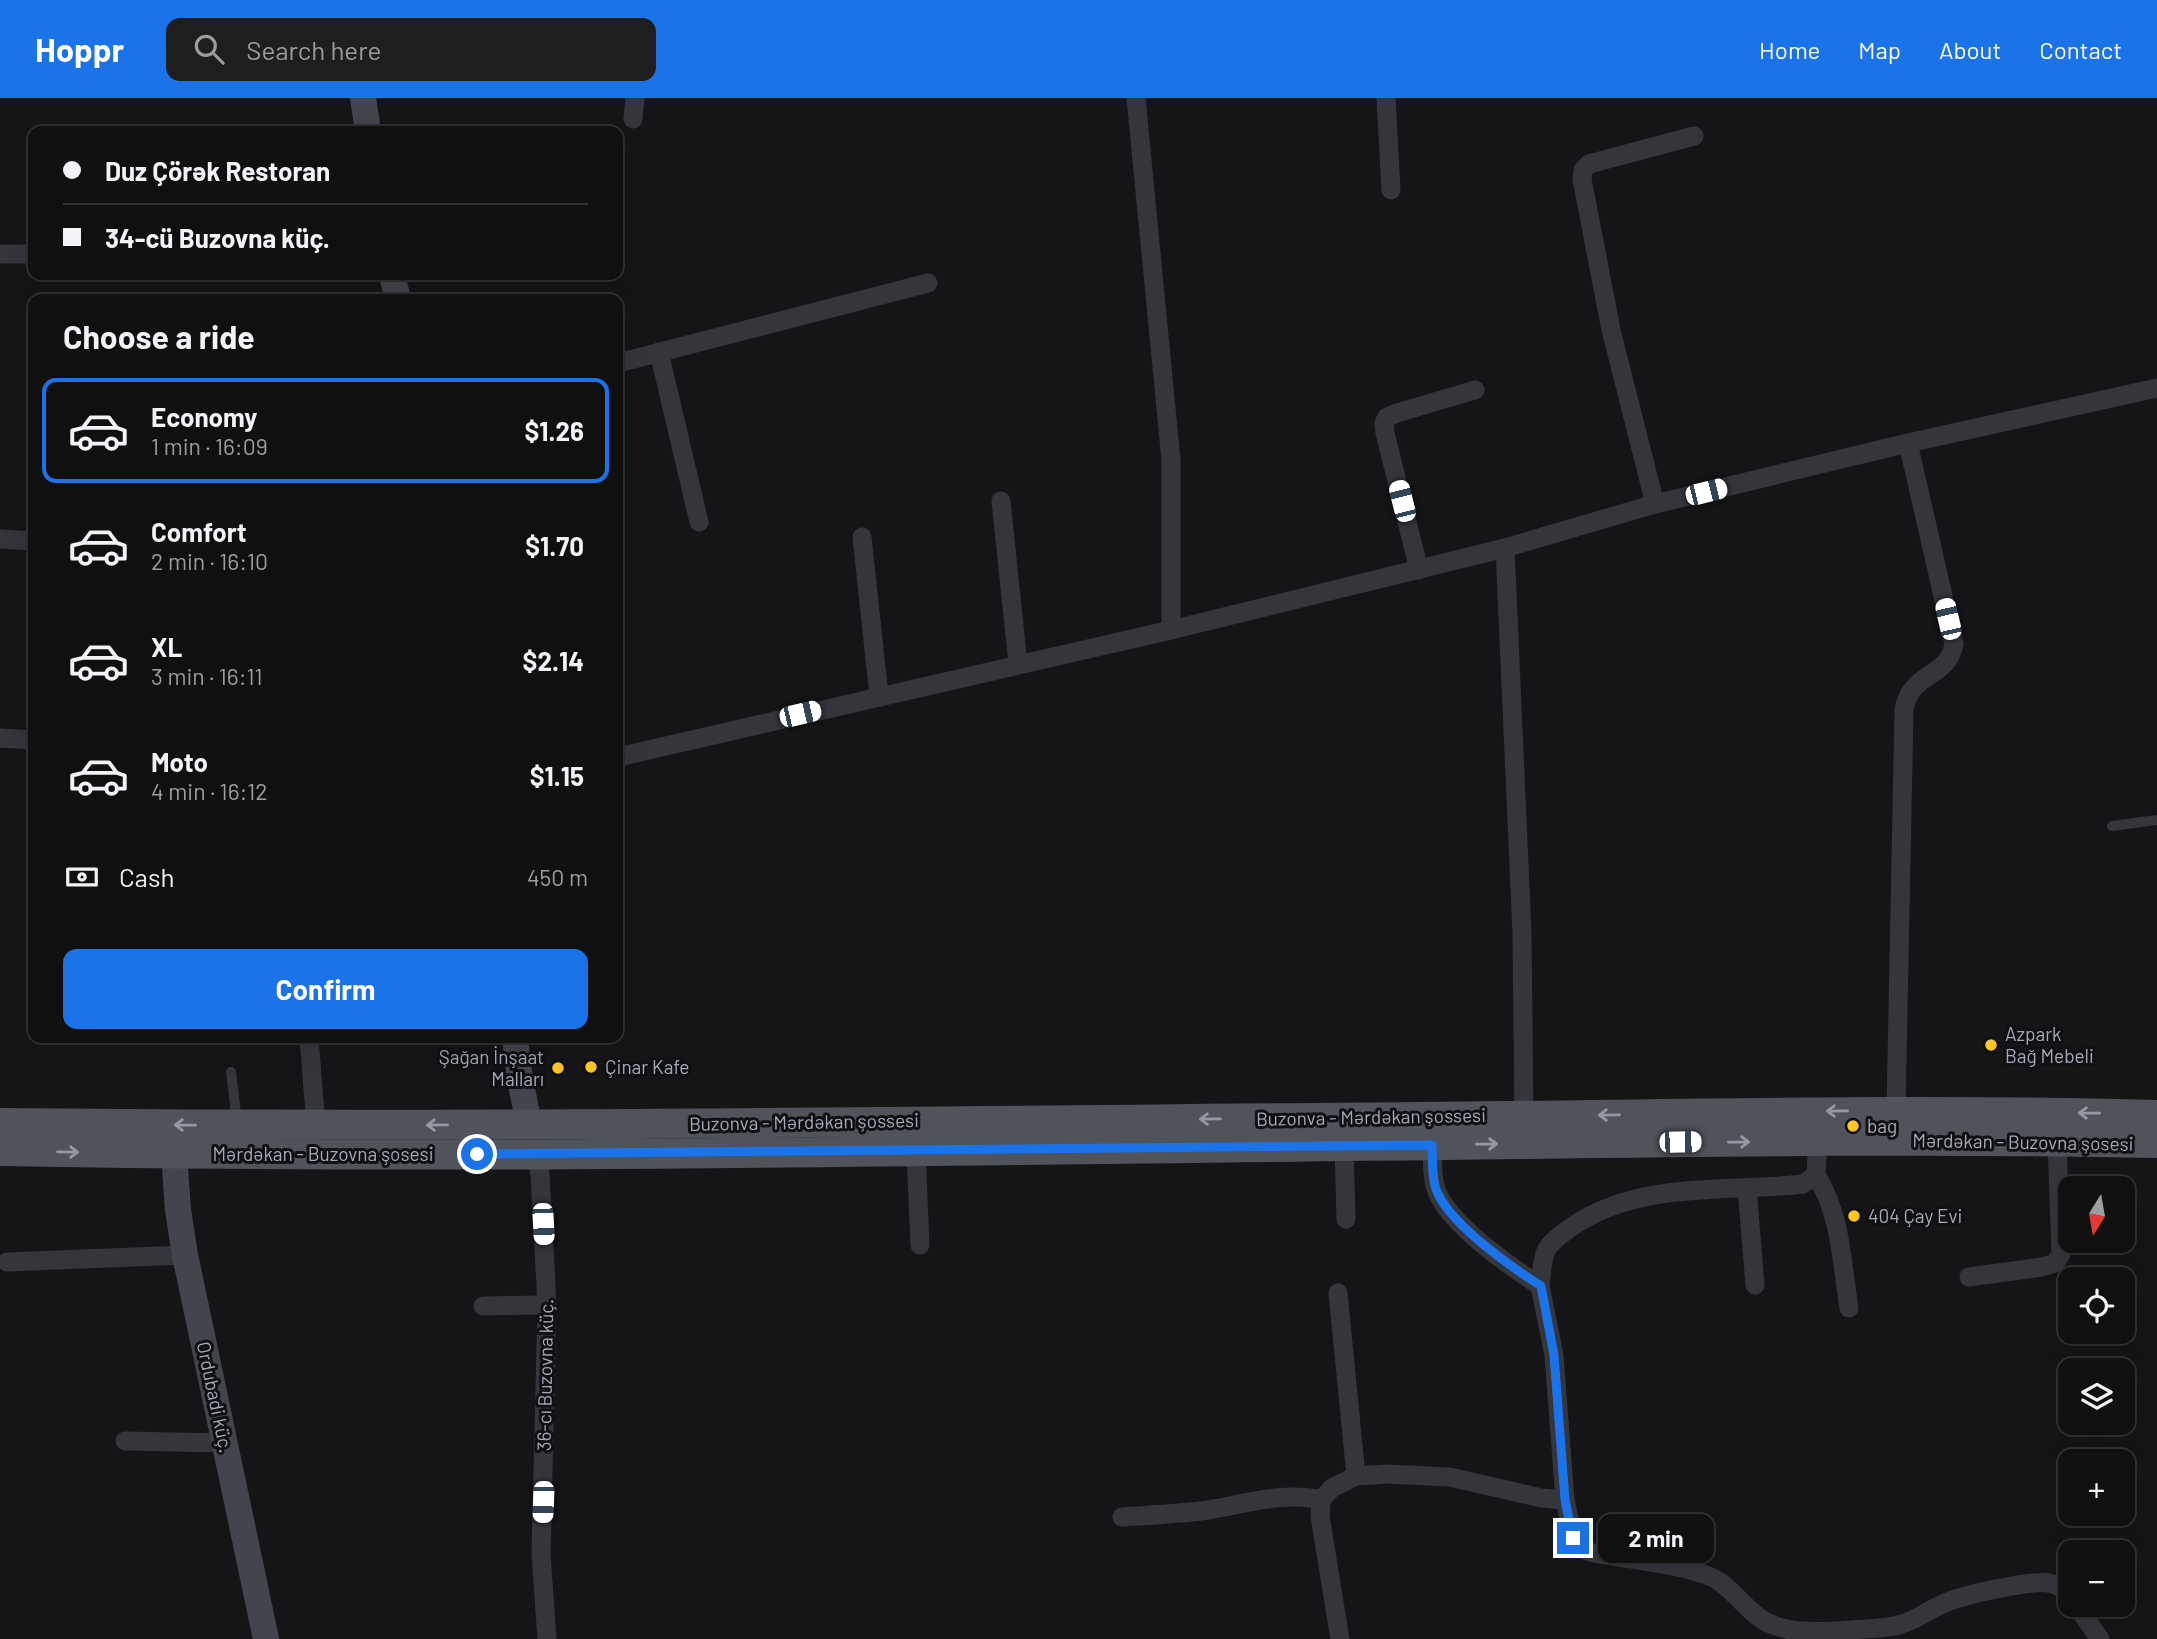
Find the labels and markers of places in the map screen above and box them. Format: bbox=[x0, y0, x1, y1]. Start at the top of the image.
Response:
place label: Azpark Bağ Mebeli bbox=[2005, 1022, 2094, 1067]
marker: Azpark Bağ Mebeli bbox=[1983, 1037, 1999, 1053]
place label: Şağan İnşaat Malları bbox=[439, 1045, 544, 1090]
place label: Çinar Kafe bbox=[605, 1055, 689, 1078]
marker: Çinar Kafe bbox=[583, 1059, 599, 1075]
marker: Şağan İnşaat Malları bbox=[550, 1060, 566, 1076]
place label: bag bbox=[1867, 1114, 1897, 1137]
marker: bag bbox=[1845, 1118, 1861, 1134]
place label: 404 Çay Evi bbox=[1868, 1204, 1962, 1227]
marker: 404 Çay Evi bbox=[1846, 1208, 1862, 1224]

